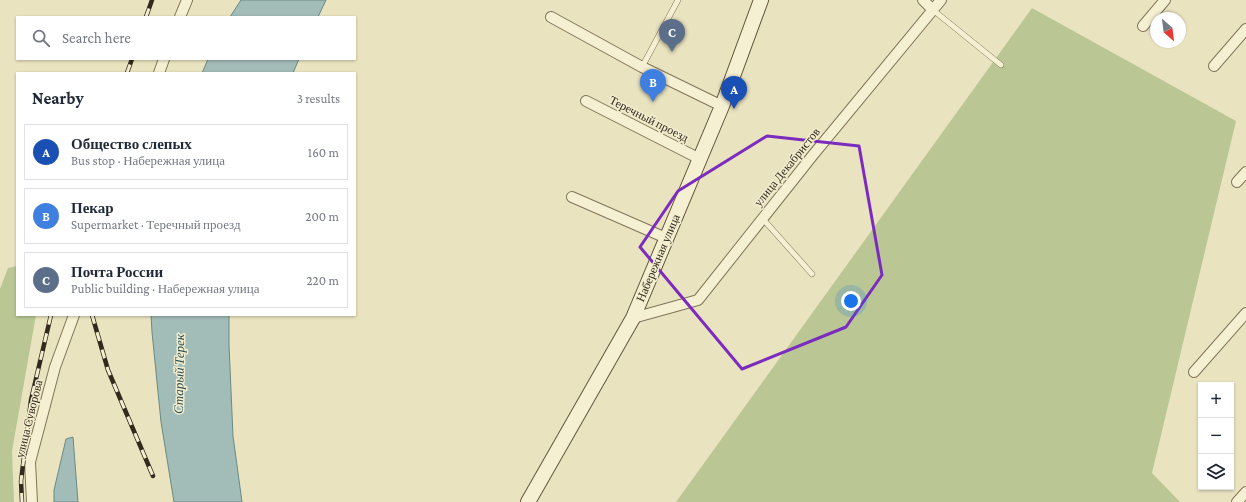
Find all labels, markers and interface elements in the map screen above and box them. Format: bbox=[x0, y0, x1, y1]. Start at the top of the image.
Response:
north arrow bbox=[1150, 12, 1186, 48]
search box bbox=[16, 16, 356, 60]
pin: C bbox=[659, 19, 685, 52]
icon: search bbox=[30, 27, 52, 49]
text: Search here bbox=[62, 30, 131, 46]
pin: B bbox=[640, 69, 666, 102]
pin: A bbox=[721, 76, 747, 109]
text: Nearby bbox=[32, 89, 84, 108]
text: 3 results bbox=[297, 91, 340, 106]
street label: Теречный проезд bbox=[607, 93, 691, 145]
street label: улица Декабристов bbox=[751, 125, 823, 209]
text: Общество слепых bbox=[71, 136, 192, 152]
text: A bbox=[42, 145, 50, 160]
text: 160 m bbox=[308, 145, 339, 160]
text: Bus stop · Набережная улица bbox=[71, 153, 225, 168]
text: Пекар bbox=[71, 200, 114, 216]
text: B bbox=[42, 209, 50, 224]
text: 200 m bbox=[305, 209, 339, 224]
street label: Набережная улица bbox=[633, 211, 683, 304]
text: Supermarket · Теречный проезд bbox=[71, 217, 241, 232]
text: Почта России bbox=[71, 264, 163, 280]
text: C bbox=[42, 273, 50, 288]
text: 220 m bbox=[306, 273, 339, 288]
text: Public building · Набережная улица bbox=[71, 281, 260, 296]
your location bbox=[841, 291, 861, 311]
water label: Старый Терек bbox=[171, 333, 187, 414]
street label: улица Суворова bbox=[13, 378, 46, 460]
map controls bbox=[1198, 382, 1234, 490]
button: + bbox=[1198, 382, 1234, 418]
button: − bbox=[1198, 418, 1234, 454]
button: layers bbox=[1198, 454, 1234, 490]

